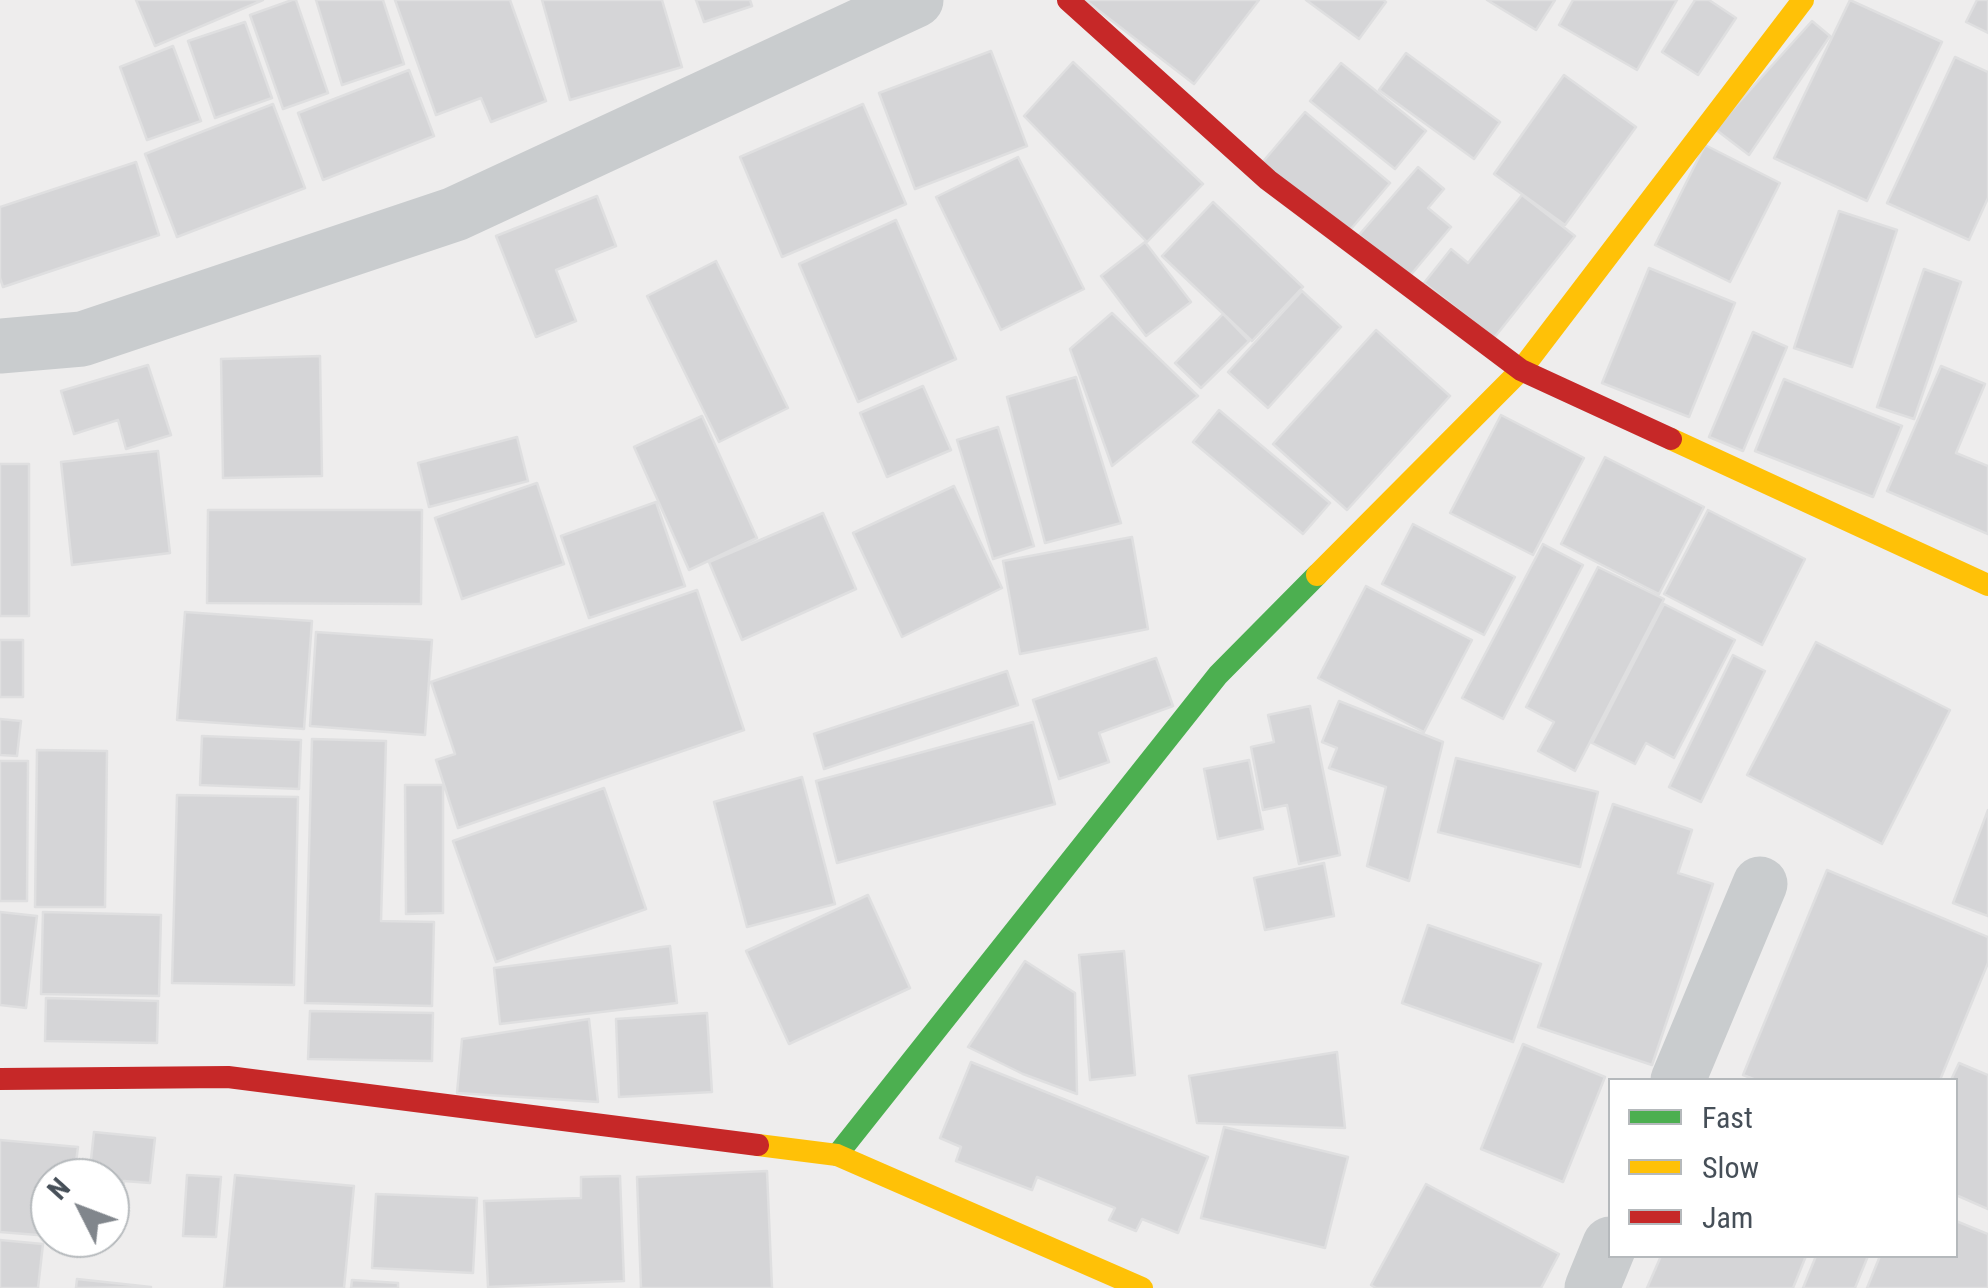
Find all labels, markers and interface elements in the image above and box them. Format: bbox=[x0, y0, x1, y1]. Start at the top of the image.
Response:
legend bbox=[1608, 1078, 1958, 1258]
text: Fast bbox=[1702, 1100, 1753, 1135]
text: Slow bbox=[1702, 1150, 1759, 1185]
north arrow bbox=[30, 1158, 130, 1258]
text: N bbox=[41, 1172, 77, 1206]
text: Jam bbox=[1702, 1200, 1753, 1235]

